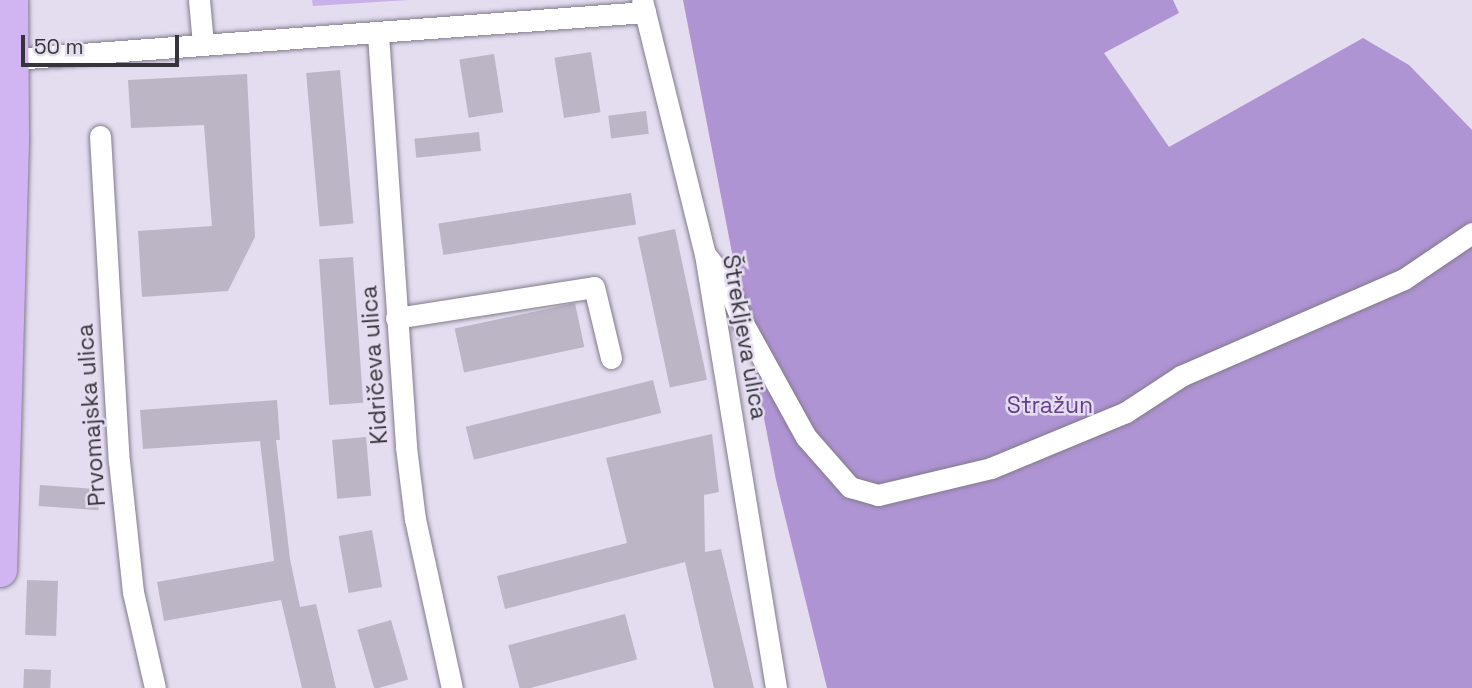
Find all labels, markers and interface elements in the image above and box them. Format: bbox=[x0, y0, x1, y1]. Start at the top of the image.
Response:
scale bar bbox=[24, 21, 182, 65]
text: 50 m bbox=[34, 33, 84, 60]
street label: Štrekljeva ulica bbox=[717, 252, 773, 422]
street label: Kidričeva ulica bbox=[355, 285, 393, 445]
street label: Prvomajska ulica bbox=[71, 323, 111, 507]
park label: Stražun bbox=[1007, 391, 1093, 419]

